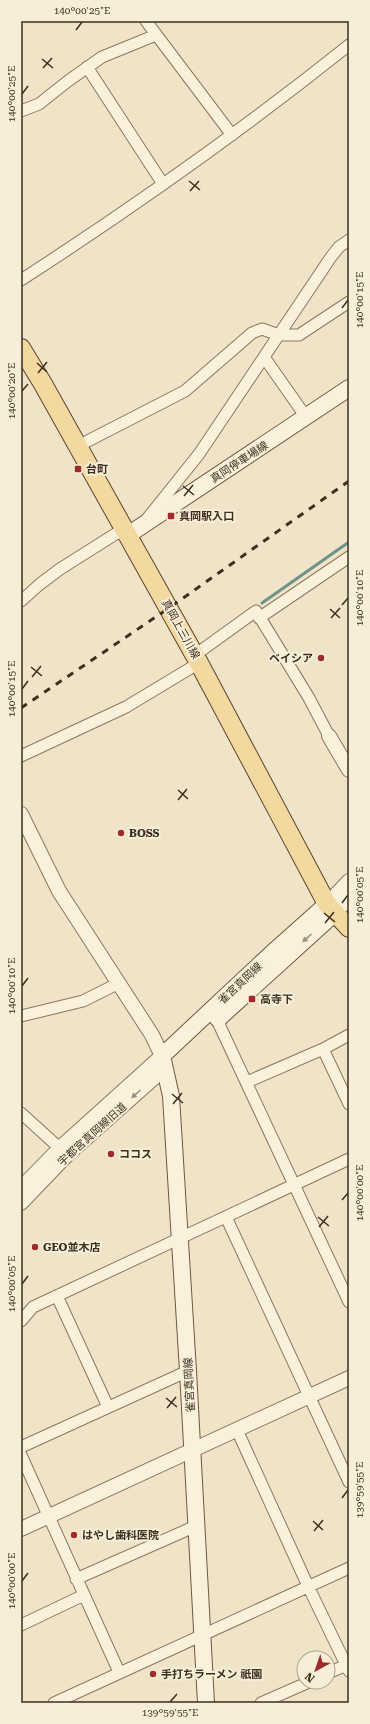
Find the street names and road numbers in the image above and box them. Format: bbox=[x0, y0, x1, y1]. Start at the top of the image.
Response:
street label: 真岡停車場線 bbox=[208, 439, 270, 486]
street label: 真岡上三川線 bbox=[159, 597, 202, 661]
street label: 雀宮真岡線 bbox=[216, 960, 265, 1007]
street label: 宇都宮真岡線旧道 bbox=[55, 1100, 129, 1169]
street label: 雀宮真岡線 bbox=[182, 1357, 197, 1413]

